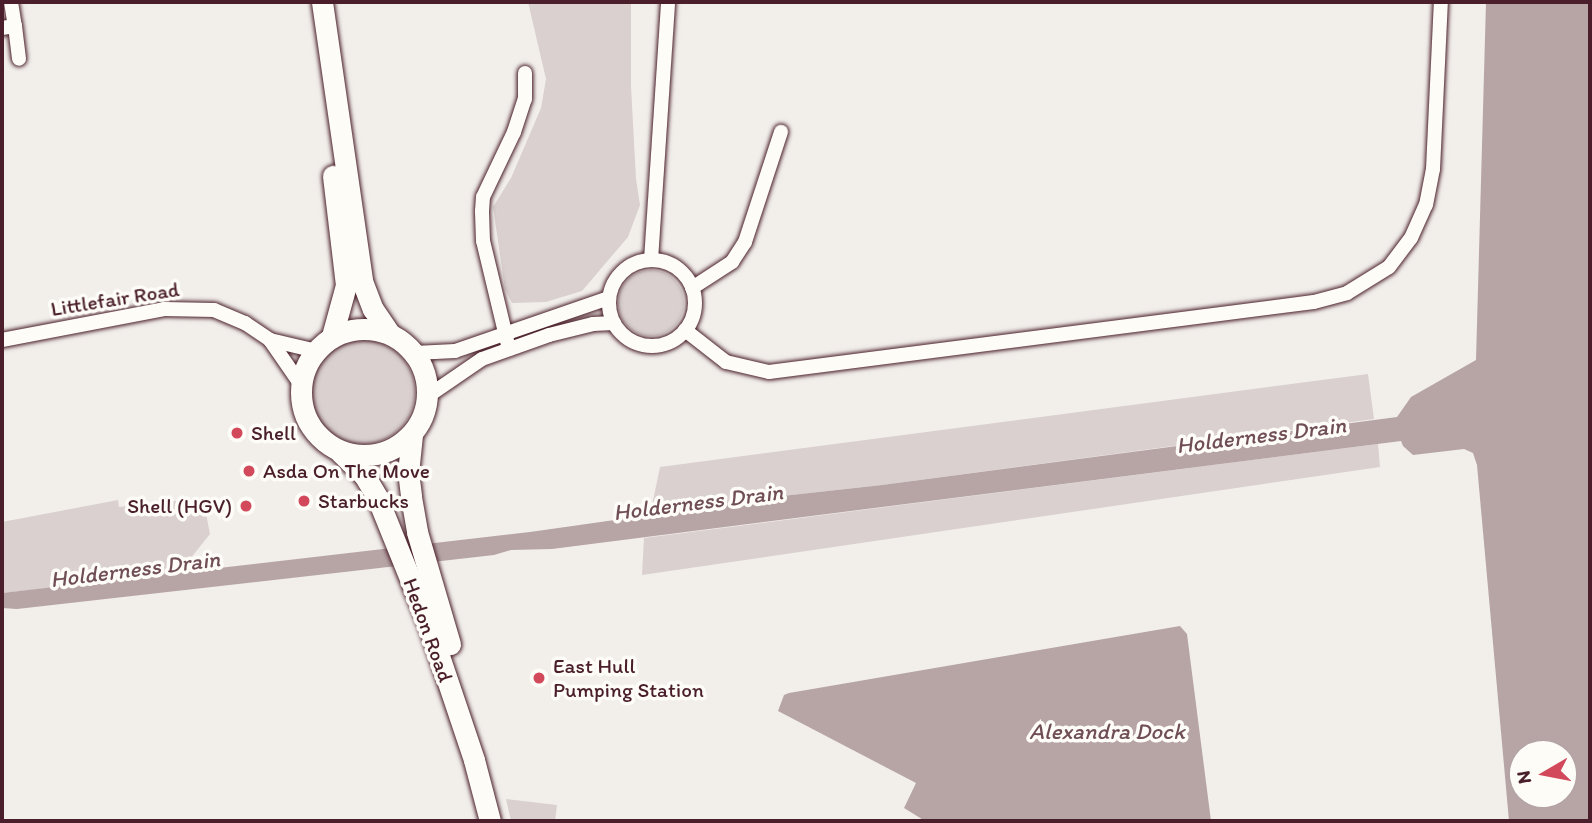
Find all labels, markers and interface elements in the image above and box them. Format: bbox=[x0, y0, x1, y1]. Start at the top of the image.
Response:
street label: Littlefair Road bbox=[49, 276, 181, 322]
water label: Holderness Drain bbox=[1175, 411, 1347, 459]
place label: Shell bbox=[251, 420, 296, 446]
marker: Shell bbox=[229, 425, 245, 441]
place label: Asda On The Move bbox=[263, 458, 429, 484]
marker: Asda On The Move bbox=[241, 463, 257, 479]
water label: Holderness Drain bbox=[612, 478, 784, 526]
place label: Starbucks bbox=[318, 488, 409, 514]
place label: Shell (HGV) bbox=[127, 493, 232, 519]
marker: Starbucks bbox=[296, 493, 312, 509]
marker: Shell (HGV) bbox=[238, 498, 254, 514]
water label: Holderness Drain bbox=[49, 545, 221, 593]
street label: Hedon Road bbox=[398, 575, 458, 685]
place label: East Hull Pumping Station bbox=[553, 653, 704, 703]
marker: East Hull Pumping Station bbox=[531, 670, 547, 686]
water label: Alexandra Dock bbox=[1029, 717, 1185, 745]
north arrow bbox=[1508, 739, 1578, 809]
text: N bbox=[1511, 769, 1536, 786]

